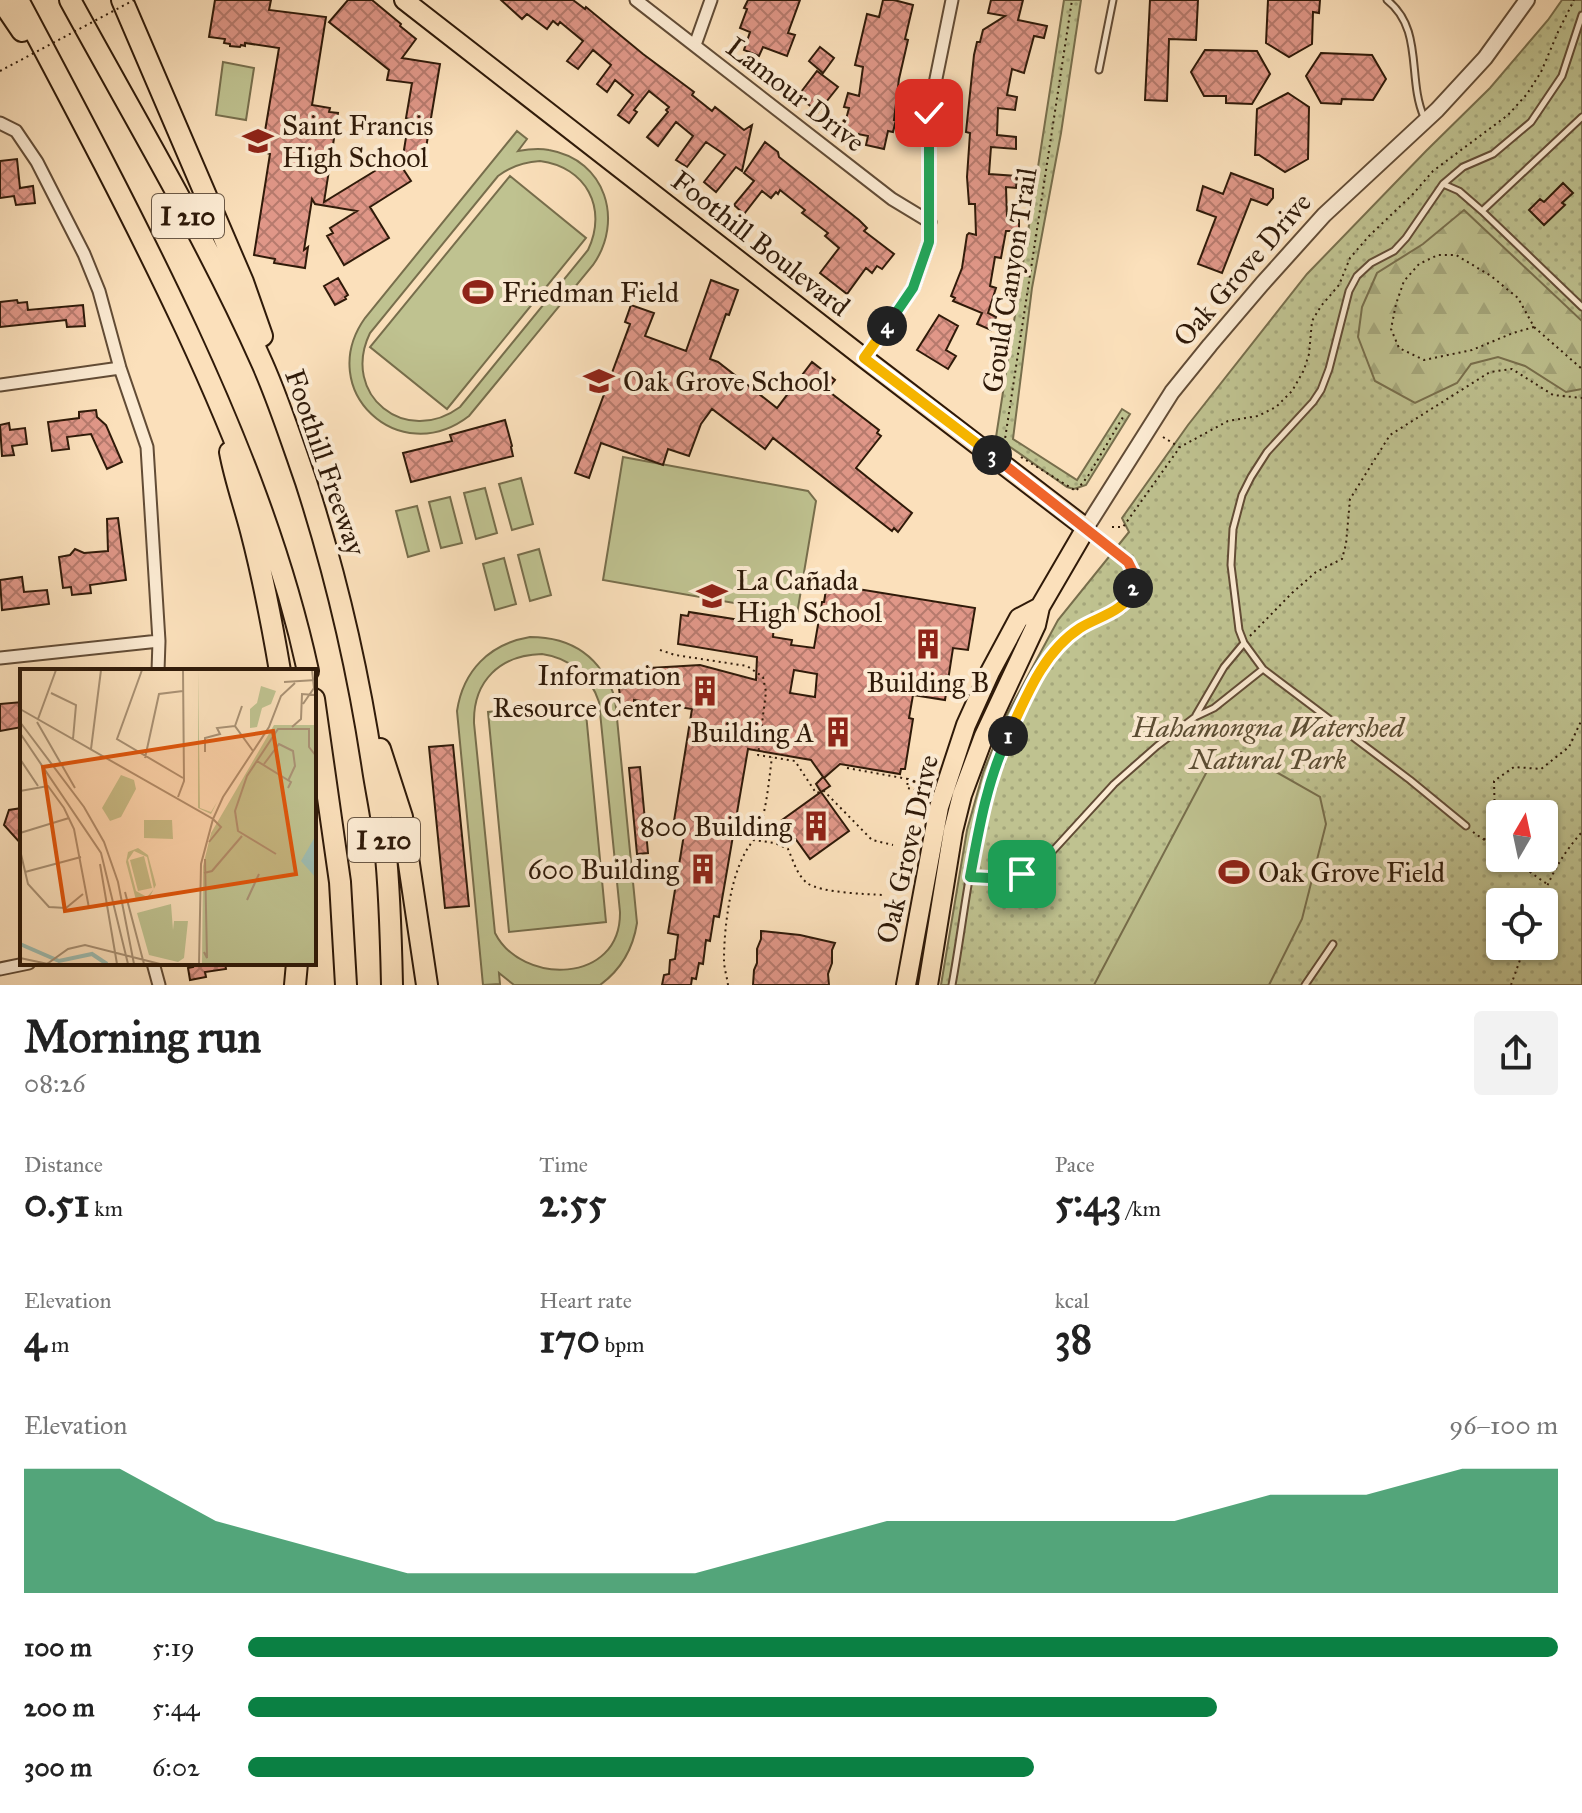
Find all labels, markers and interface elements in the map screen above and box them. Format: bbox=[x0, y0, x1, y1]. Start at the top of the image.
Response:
street label: Lamour Drive bbox=[719, 29, 872, 159]
pin bbox=[895, 79, 963, 147]
icon: check bbox=[907, 91, 951, 135]
place label: Saint Francis High School bbox=[282, 108, 433, 175]
school or university icon: Saint Francis High School bbox=[241, 124, 275, 158]
street label: Foothill Boulevard bbox=[664, 163, 857, 324]
street label: Gould Canyon Trail bbox=[974, 165, 1045, 395]
street label: Oak Grove Drive bbox=[1166, 185, 1319, 354]
road number: I 210 bbox=[152, 194, 224, 238]
sports icon: Friedman Field bbox=[461, 275, 495, 309]
place label: Friedman Field bbox=[502, 275, 679, 310]
pin: 4 bbox=[867, 306, 907, 346]
text: 4 bbox=[881, 312, 893, 339]
street label: Foothill Freeway bbox=[277, 364, 374, 561]
school or university icon: Oak Grove School bbox=[582, 364, 616, 398]
place label: Oak Grove School bbox=[623, 364, 831, 399]
pin: 3 bbox=[972, 435, 1012, 475]
text: 3 bbox=[988, 441, 996, 468]
place label: La Cañada High School bbox=[736, 563, 882, 630]
pin: 2 bbox=[1113, 568, 1153, 608]
text: 2 bbox=[1128, 574, 1138, 601]
school or university icon: La Cañada High School bbox=[695, 579, 729, 613]
building icon: Building B bbox=[911, 627, 945, 661]
place label: Information Resource Center bbox=[493, 658, 681, 725]
place label: Building B bbox=[866, 665, 990, 700]
inset map bbox=[20, 669, 316, 965]
building icon: Information Resource Center bbox=[688, 674, 722, 708]
park label: Hahamongna Watershed Natural Park bbox=[1131, 710, 1406, 777]
place label: Building A bbox=[691, 715, 814, 750]
building icon: Building A bbox=[821, 715, 855, 749]
pin: 1 bbox=[988, 716, 1028, 756]
text: 1 bbox=[1004, 722, 1012, 749]
street label: Oak Grove Drive bbox=[869, 751, 946, 947]
north arrow bbox=[1486, 800, 1558, 872]
map controls bbox=[1486, 800, 1558, 960]
place label: 800 Building bbox=[640, 809, 793, 844]
building icon: 800 Building bbox=[799, 809, 833, 843]
road number: I 210 bbox=[348, 818, 420, 862]
pin bbox=[988, 840, 1056, 908]
place label: 600 Building bbox=[527, 852, 680, 887]
building icon: 600 Building bbox=[686, 852, 720, 886]
icon: arrive bbox=[1000, 852, 1044, 896]
sports icon: Oak Grove Field bbox=[1217, 855, 1251, 889]
place label: Oak Grove Field bbox=[1258, 855, 1445, 890]
button: locate bbox=[1486, 888, 1558, 960]
text: Morning run bbox=[24, 1010, 261, 1064]
button: share bbox=[1474, 1011, 1558, 1095]
text: 08:26 bbox=[24, 1067, 86, 1099]
text: Distance bbox=[24, 1151, 103, 1178]
text: Time bbox=[539, 1151, 588, 1178]
text: Pace bbox=[1055, 1151, 1095, 1178]
text: 0.51 bbox=[24, 1178, 89, 1227]
text: 2:55 bbox=[539, 1178, 606, 1227]
text: 5:43 bbox=[1055, 1178, 1122, 1227]
text: km bbox=[89, 1195, 123, 1222]
text: /km bbox=[1122, 1195, 1161, 1222]
text: Elevation bbox=[24, 1287, 111, 1314]
text: Heart rate bbox=[539, 1287, 632, 1314]
text: kcal bbox=[1055, 1287, 1089, 1314]
text: 4 bbox=[24, 1314, 46, 1363]
text: 170 bbox=[539, 1314, 600, 1363]
text: 38 bbox=[1055, 1314, 1092, 1363]
text: m bbox=[46, 1331, 70, 1358]
text: bpm bbox=[600, 1331, 645, 1358]
text: Elevation bbox=[24, 1409, 127, 1441]
text: 96–100 m bbox=[1449, 1409, 1558, 1441]
text: 100 m bbox=[24, 1631, 92, 1663]
text: 5:19 bbox=[152, 1631, 195, 1663]
text: 200 m bbox=[24, 1691, 95, 1723]
text: 5:44 bbox=[152, 1691, 200, 1723]
text: 300 m bbox=[24, 1751, 92, 1783]
text: 6:02 bbox=[152, 1751, 200, 1783]

